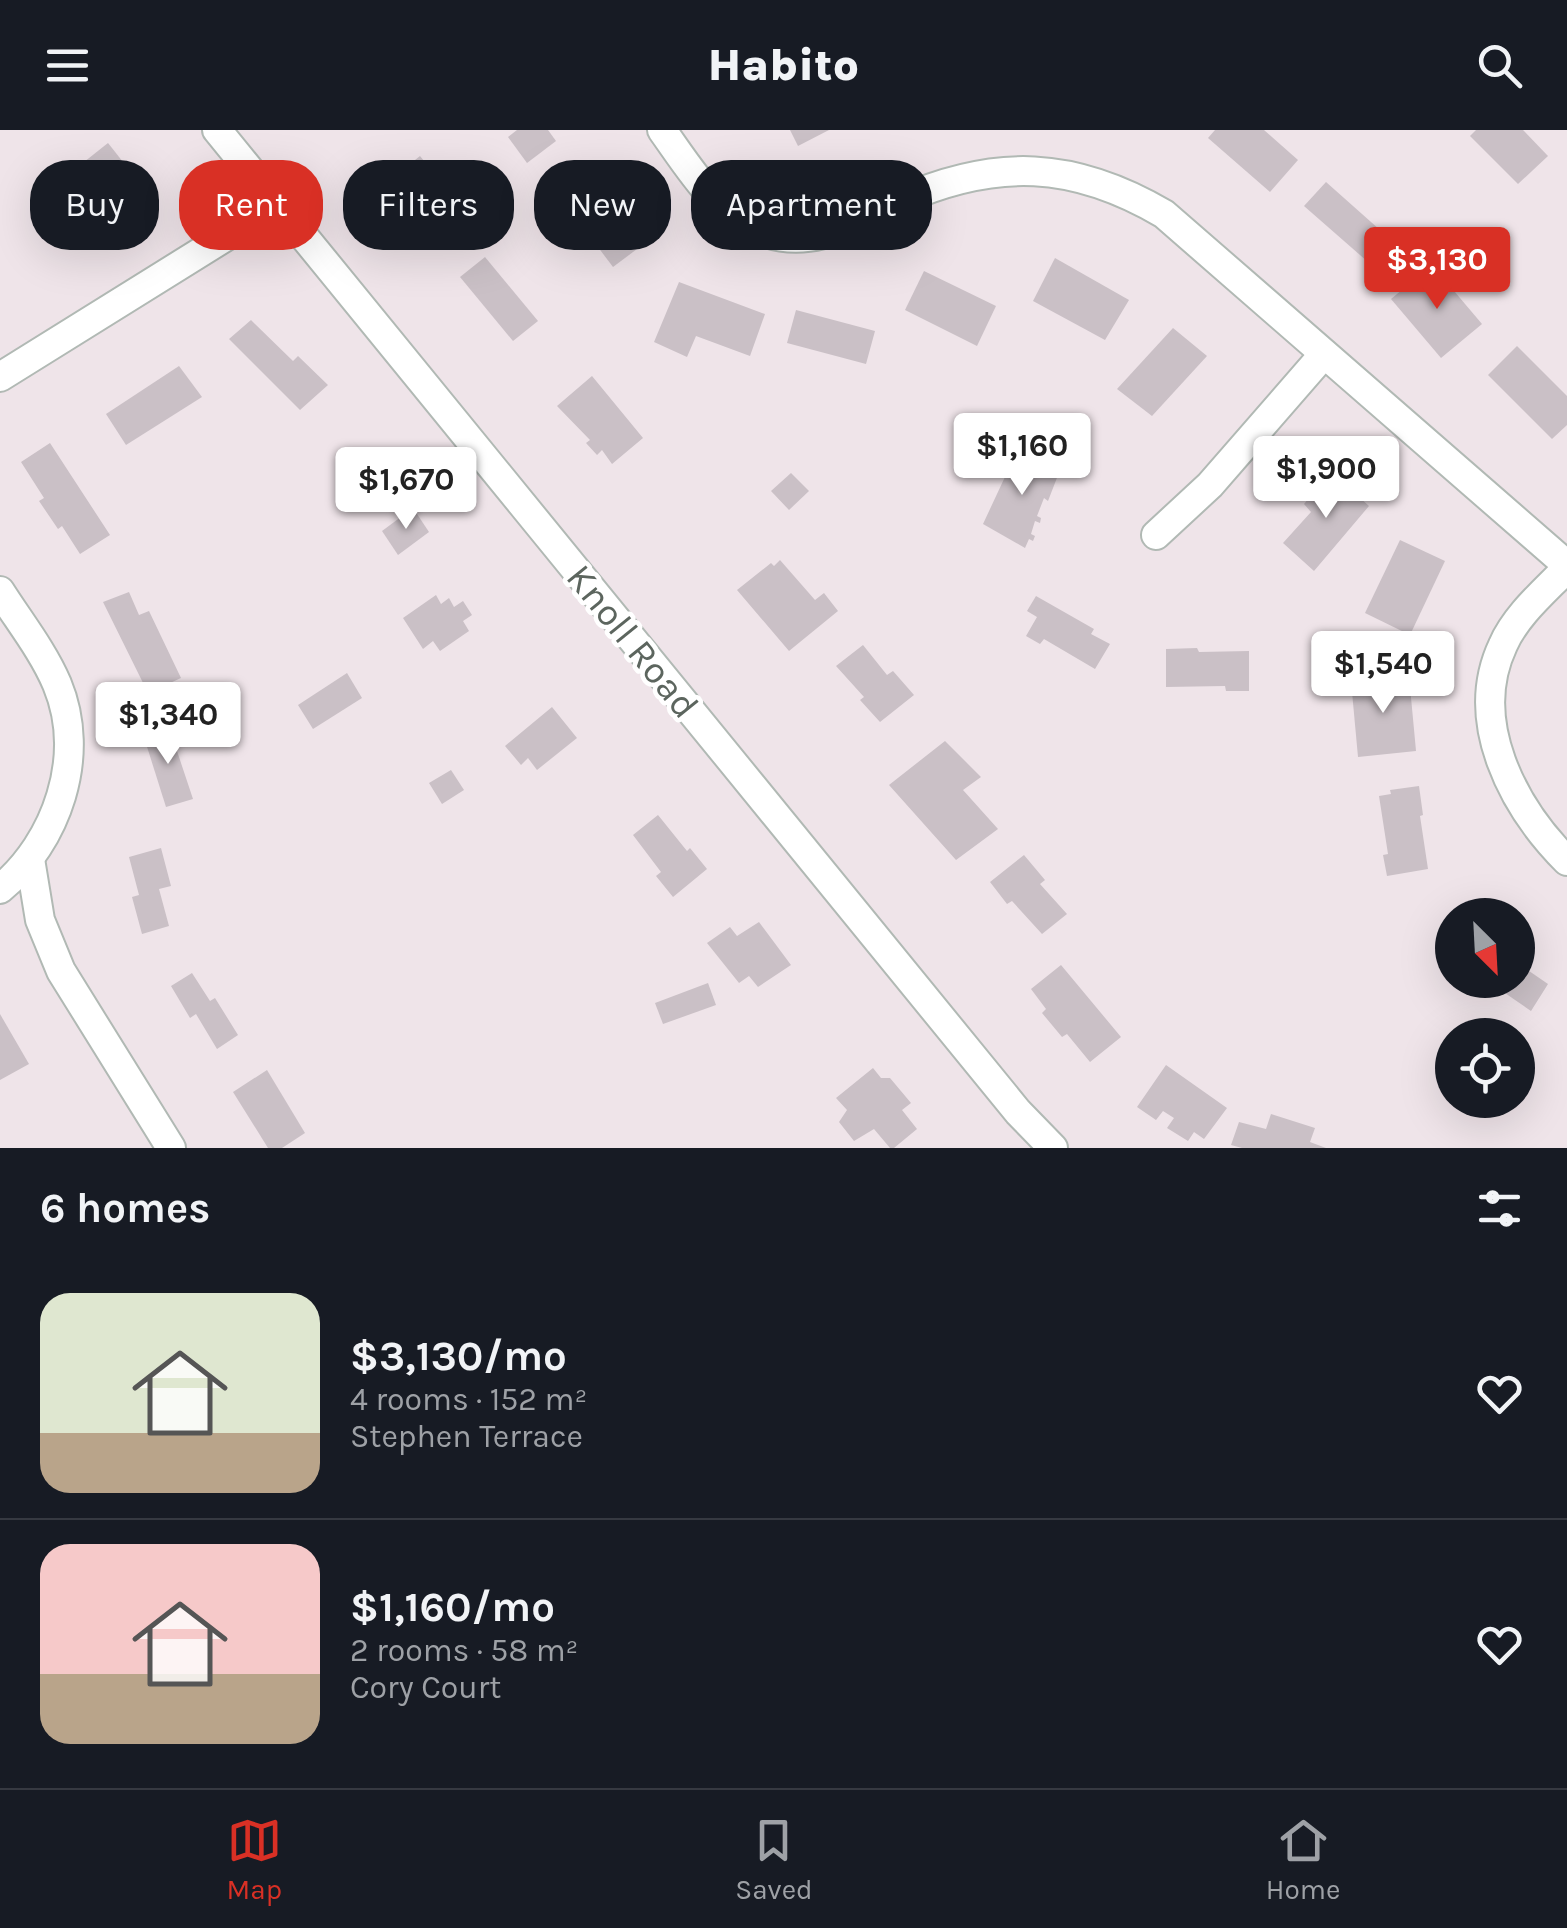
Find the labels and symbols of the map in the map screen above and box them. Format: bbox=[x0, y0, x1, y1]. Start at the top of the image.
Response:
pin: $3,130 bbox=[1356, 227, 1518, 312]
pin: $1,160 bbox=[941, 413, 1103, 498]
pin: $1,900 bbox=[1245, 436, 1407, 521]
pin: $1,670 bbox=[325, 447, 487, 532]
street label: Knoll Road bbox=[557, 555, 708, 727]
pin: $1,540 bbox=[1302, 631, 1464, 716]
pin: $1,340 bbox=[87, 682, 249, 767]
north arrow bbox=[1435, 898, 1535, 998]

